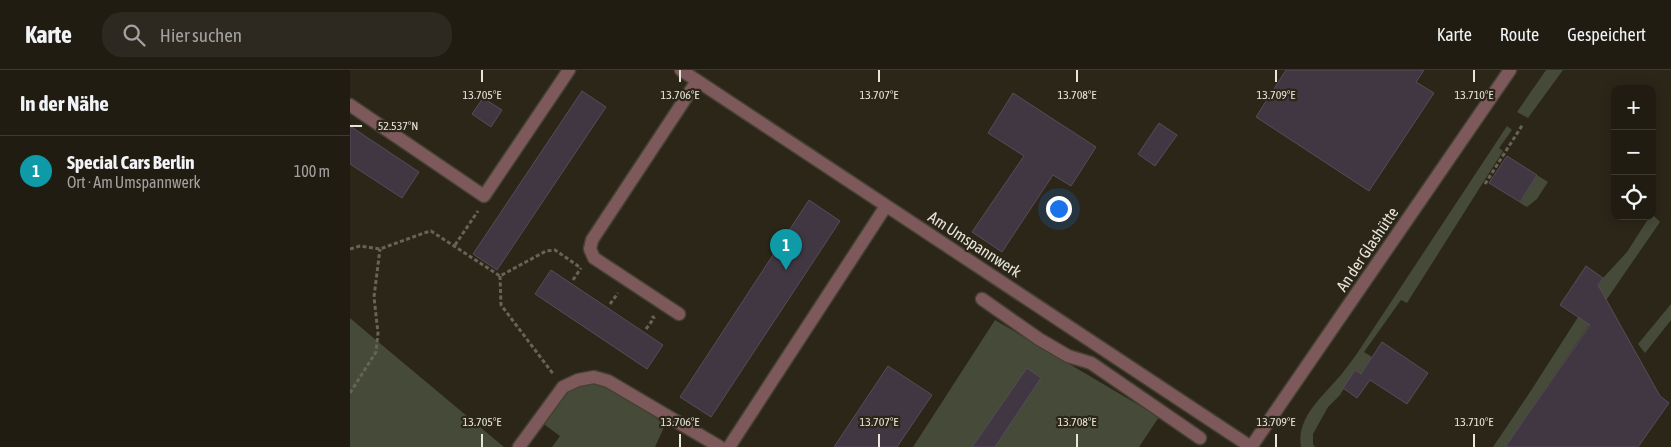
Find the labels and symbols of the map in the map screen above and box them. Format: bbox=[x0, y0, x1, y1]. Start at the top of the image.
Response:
text: 13.705°E bbox=[463, 88, 501, 102]
text: 13.706°E bbox=[661, 88, 699, 102]
text: 13.707°E bbox=[860, 88, 898, 102]
text: 13.708°E bbox=[1058, 88, 1096, 102]
text: 13.709°E bbox=[1257, 88, 1295, 102]
text: 13.710°E bbox=[1455, 88, 1493, 102]
text: 52.537°N bbox=[378, 119, 418, 133]
your location bbox=[1046, 196, 1072, 222]
street label: An der Glashütte bbox=[1332, 204, 1402, 294]
street label: Am Umspannwerk bbox=[925, 207, 1025, 282]
pin: 1 bbox=[770, 229, 802, 270]
text: 13.705°E bbox=[463, 415, 501, 429]
text: 13.706°E bbox=[661, 415, 699, 429]
text: 13.707°E bbox=[860, 415, 898, 429]
text: 13.708°E bbox=[1058, 415, 1096, 429]
text: 13.709°E bbox=[1257, 415, 1295, 429]
text: 13.710°E bbox=[1455, 415, 1493, 429]

